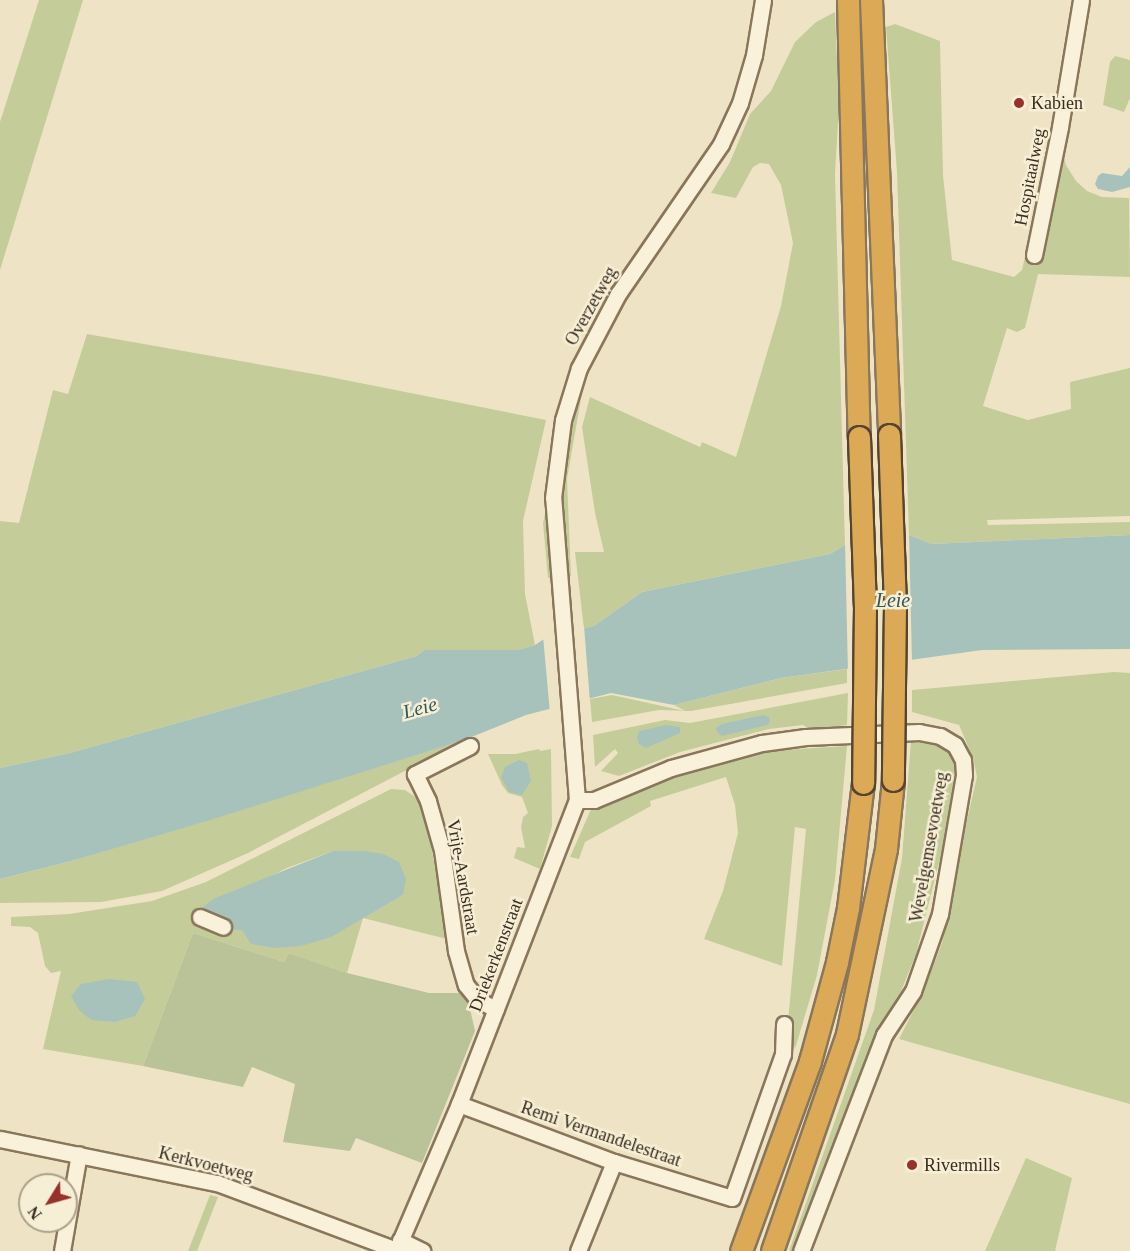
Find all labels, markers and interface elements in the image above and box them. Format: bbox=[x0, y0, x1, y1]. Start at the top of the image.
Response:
place label: Kabien bbox=[1031, 92, 1083, 114]
marker: Kabien bbox=[1012, 96, 1026, 110]
street label: Hospitaalweg bbox=[1010, 126, 1050, 228]
street label: Overzetweg bbox=[560, 263, 622, 349]
water label: Leie bbox=[876, 588, 910, 612]
water label: Leie bbox=[400, 692, 440, 724]
street label: Wevelgemsevoetweg bbox=[905, 770, 953, 924]
street label: Vrije-Aardstraat bbox=[442, 818, 484, 936]
street label: Driekerkenstraat bbox=[464, 895, 528, 1015]
street label: Remi Vermandelestraat bbox=[518, 1096, 684, 1172]
street label: Kerkvoetweg bbox=[156, 1142, 256, 1186]
place label: Rivermills bbox=[924, 1154, 1000, 1176]
marker: Rivermills bbox=[905, 1158, 919, 1172]
north arrow bbox=[18, 1173, 78, 1233]
text: N bbox=[25, 1203, 45, 1223]

